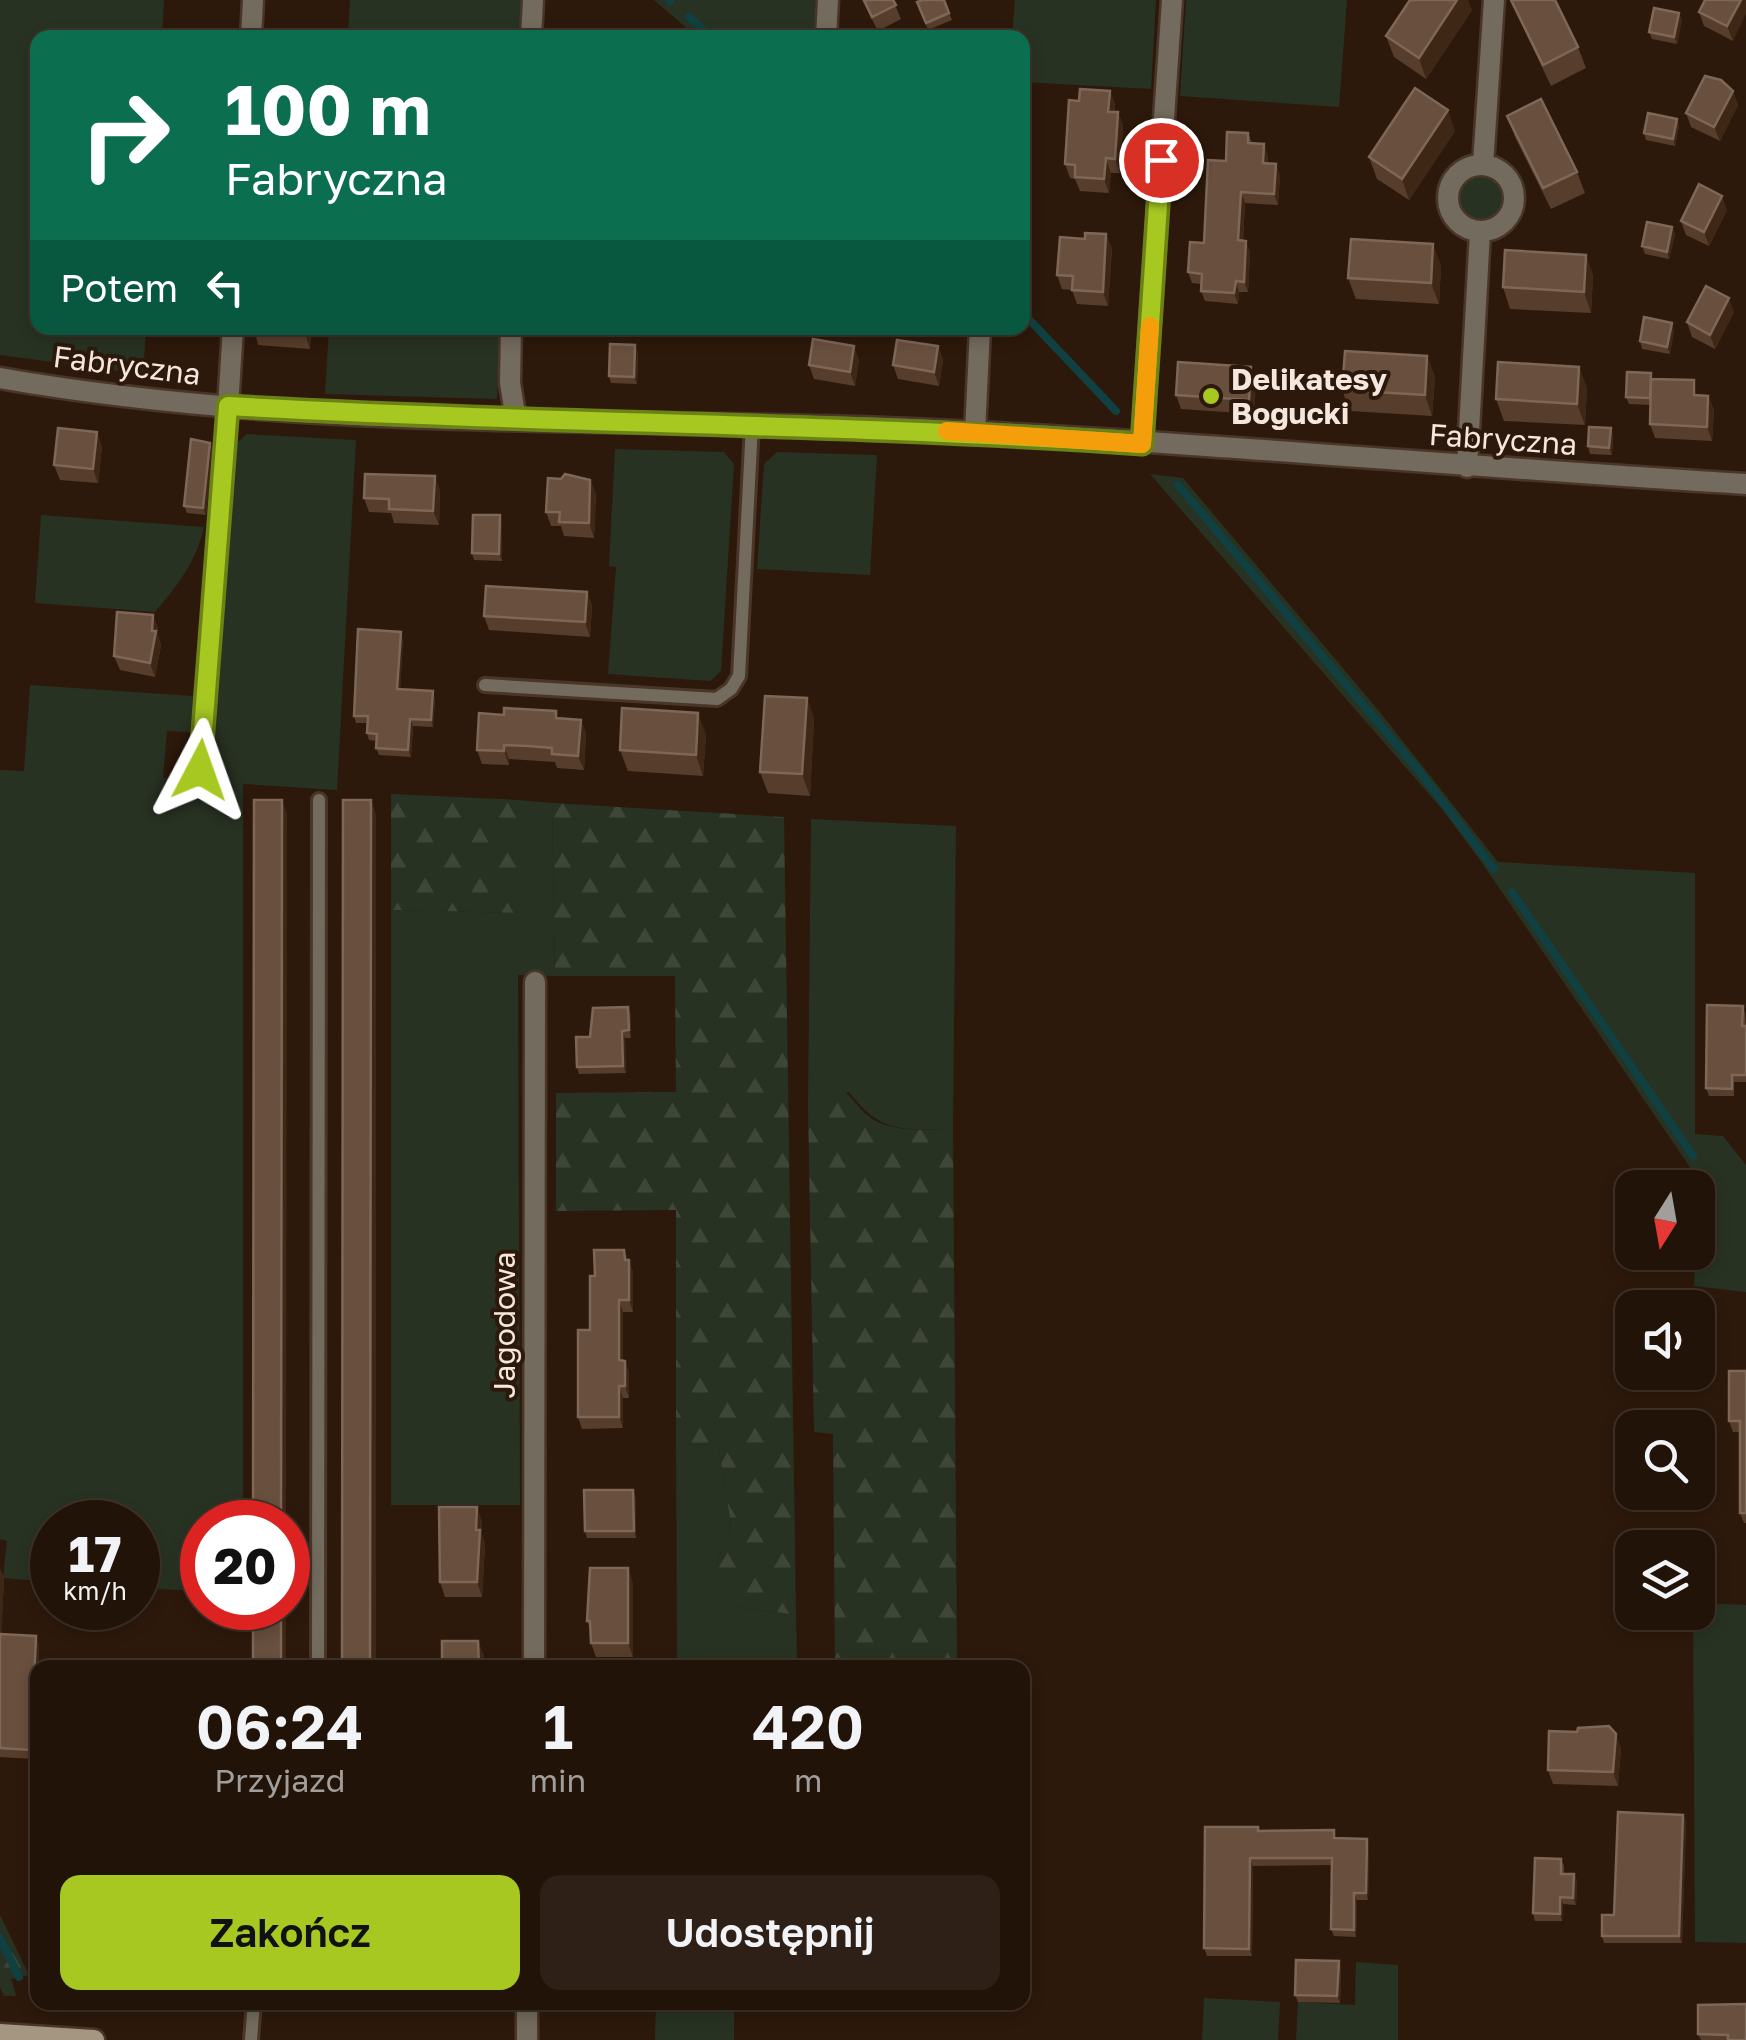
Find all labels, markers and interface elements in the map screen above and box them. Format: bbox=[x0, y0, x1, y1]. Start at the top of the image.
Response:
text: 100 m bbox=[225, 66, 431, 150]
icon: right bbox=[60, 70, 190, 200]
pin bbox=[1119, 118, 1204, 203]
icon: arrive bbox=[1134, 133, 1189, 188]
text: Fabryczna bbox=[225, 151, 448, 205]
icon: left bbox=[198, 260, 253, 315]
text: Potem bbox=[60, 265, 178, 310]
street label: Fabryczna bbox=[51, 338, 203, 392]
place label: Delikatesy Bogucki bbox=[1231, 361, 1387, 431]
marker: Delikatesy Bogucki bbox=[1200, 385, 1222, 407]
street label: Fabryczna bbox=[1428, 416, 1578, 462]
position arrow bbox=[148, 718, 252, 822]
north arrow bbox=[1615, 1170, 1715, 1270]
map controls bbox=[1615, 1170, 1715, 1630]
street label: Jagodowa bbox=[486, 1252, 522, 1398]
button: sound bbox=[1615, 1290, 1715, 1390]
button: search bbox=[1615, 1410, 1715, 1510]
speed limit sign: 20 bbox=[180, 1500, 310, 1630]
text: 17 bbox=[68, 1523, 121, 1583]
button: layers bbox=[1615, 1530, 1715, 1630]
text: km/h bbox=[63, 1575, 127, 1606]
text: 06:24 bbox=[196, 1690, 364, 1762]
text: 1 bbox=[543, 1690, 573, 1762]
text: 420 bbox=[752, 1690, 864, 1762]
text: Przyjazd bbox=[214, 1761, 345, 1799]
text: min bbox=[530, 1761, 586, 1799]
text: m bbox=[794, 1761, 822, 1799]
button: Zakończ bbox=[60, 1875, 520, 1990]
button: Udostępnij bbox=[540, 1875, 1000, 1990]

